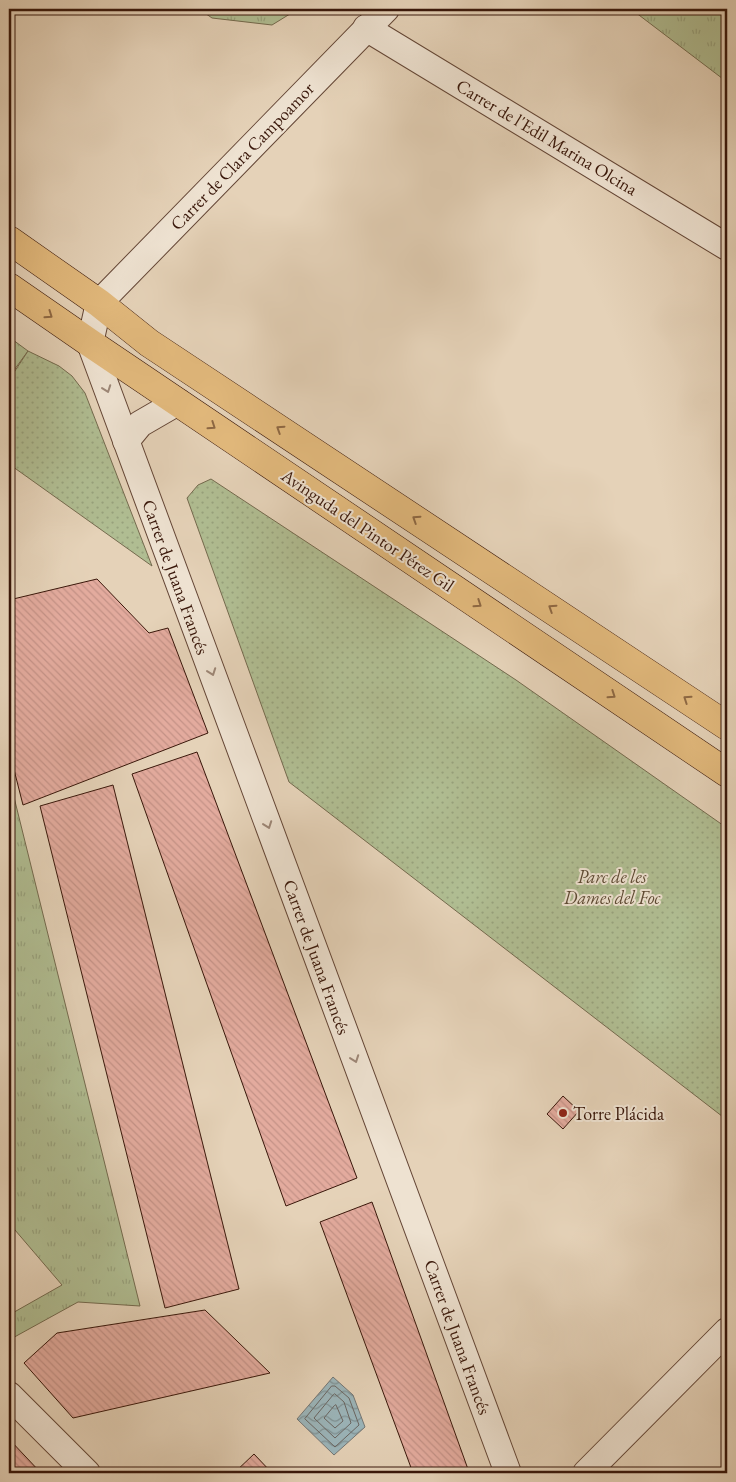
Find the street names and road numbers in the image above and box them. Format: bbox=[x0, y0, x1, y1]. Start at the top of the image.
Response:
street label: Carrer de l'Edil Marina Olcina bbox=[452, 74, 643, 201]
street label: Carrer de Clara Campoamor bbox=[165, 77, 319, 235]
street label: Avinguda del Pintor Pérez Gil bbox=[276, 463, 459, 596]
street label: Carrer de Juana Francés bbox=[137, 496, 215, 658]
street label: Carrer de Juana Francés bbox=[278, 876, 356, 1038]
street label: Carrer de Juana Francés bbox=[419, 1256, 497, 1418]

